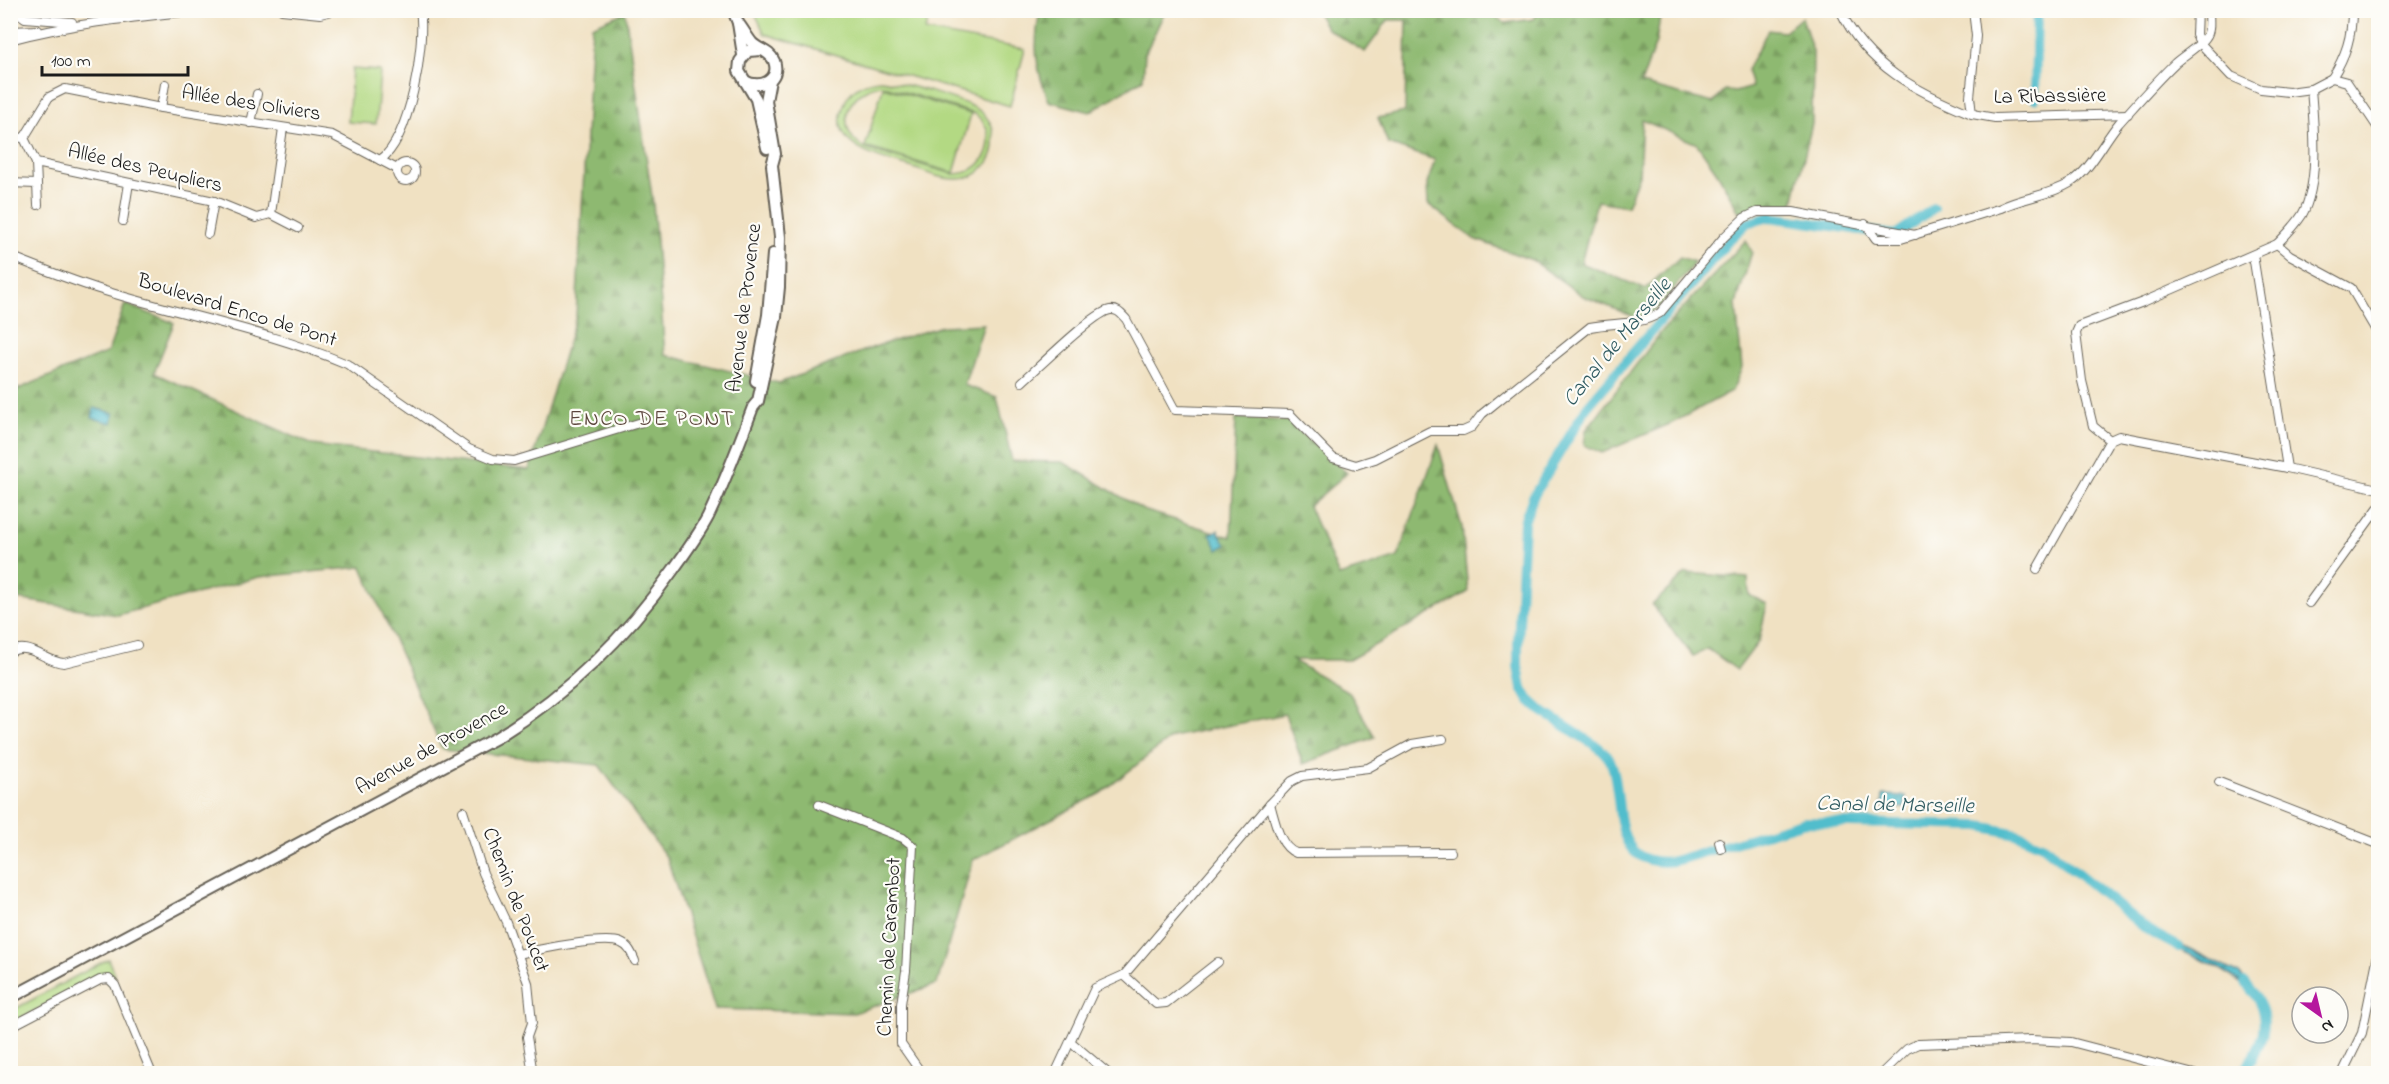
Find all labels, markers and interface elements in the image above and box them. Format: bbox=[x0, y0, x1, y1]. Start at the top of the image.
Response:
scale bar bbox=[42, 39, 188, 77]
text: 100 m bbox=[51, 49, 91, 75]
street label: Allée des Oliviers bbox=[179, 78, 323, 130]
street label: La Ribassière bbox=[1993, 81, 2107, 113]
street label: Allée des Peupliers bbox=[65, 137, 225, 201]
street label: Avenue de Provence bbox=[720, 221, 770, 394]
street label: Boulevard Enco de Pont bbox=[133, 266, 340, 356]
water label: Canal de Marseille bbox=[1556, 271, 1681, 414]
district label: ENCO DE PONT bbox=[569, 404, 735, 436]
street label: Avenue de Provence bbox=[350, 694, 514, 803]
water label: Canal de Marseille bbox=[1816, 789, 1975, 823]
street label: Chemin de Poucet bbox=[474, 823, 556, 977]
street label: Chemin de Carambot bbox=[870, 857, 910, 1037]
north arrow bbox=[2290, 985, 2350, 1045]
text: N bbox=[2316, 1013, 2338, 1039]

